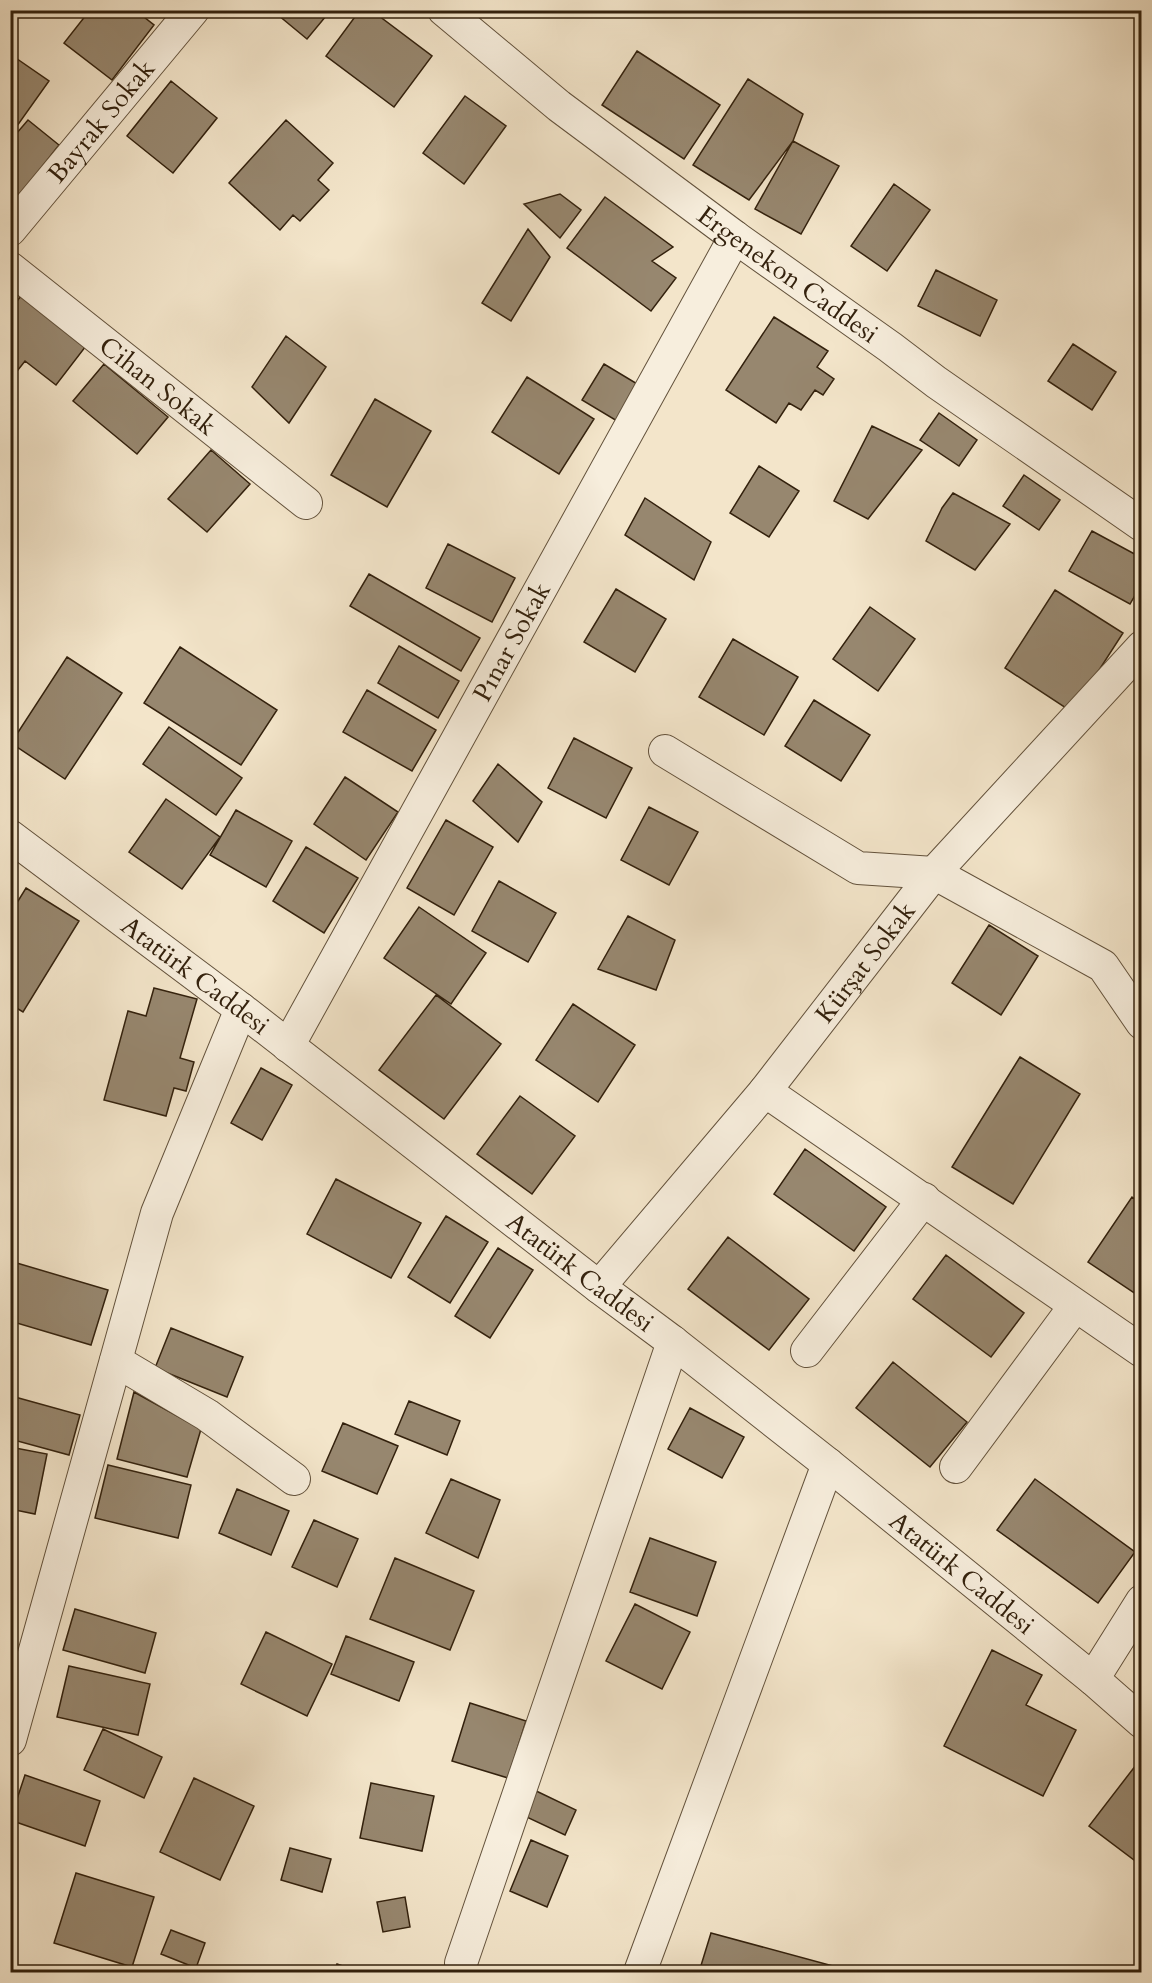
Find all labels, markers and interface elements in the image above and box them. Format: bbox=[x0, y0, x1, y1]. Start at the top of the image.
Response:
street label: Bayrak Sokak bbox=[40, 52, 163, 190]
street label: Ergenekon Caddesi bbox=[690, 198, 885, 351]
street label: Cihan Sokak bbox=[92, 328, 224, 443]
street label: Pınar Sokak bbox=[465, 576, 559, 708]
street label: Kürşat Sokak bbox=[807, 895, 923, 1030]
street label: Atatürk Caddesi bbox=[114, 908, 277, 1043]
street label: Atatürk Caddesi bbox=[499, 1205, 661, 1340]
street label: Atatürk Caddesi bbox=[882, 1504, 1042, 1643]

